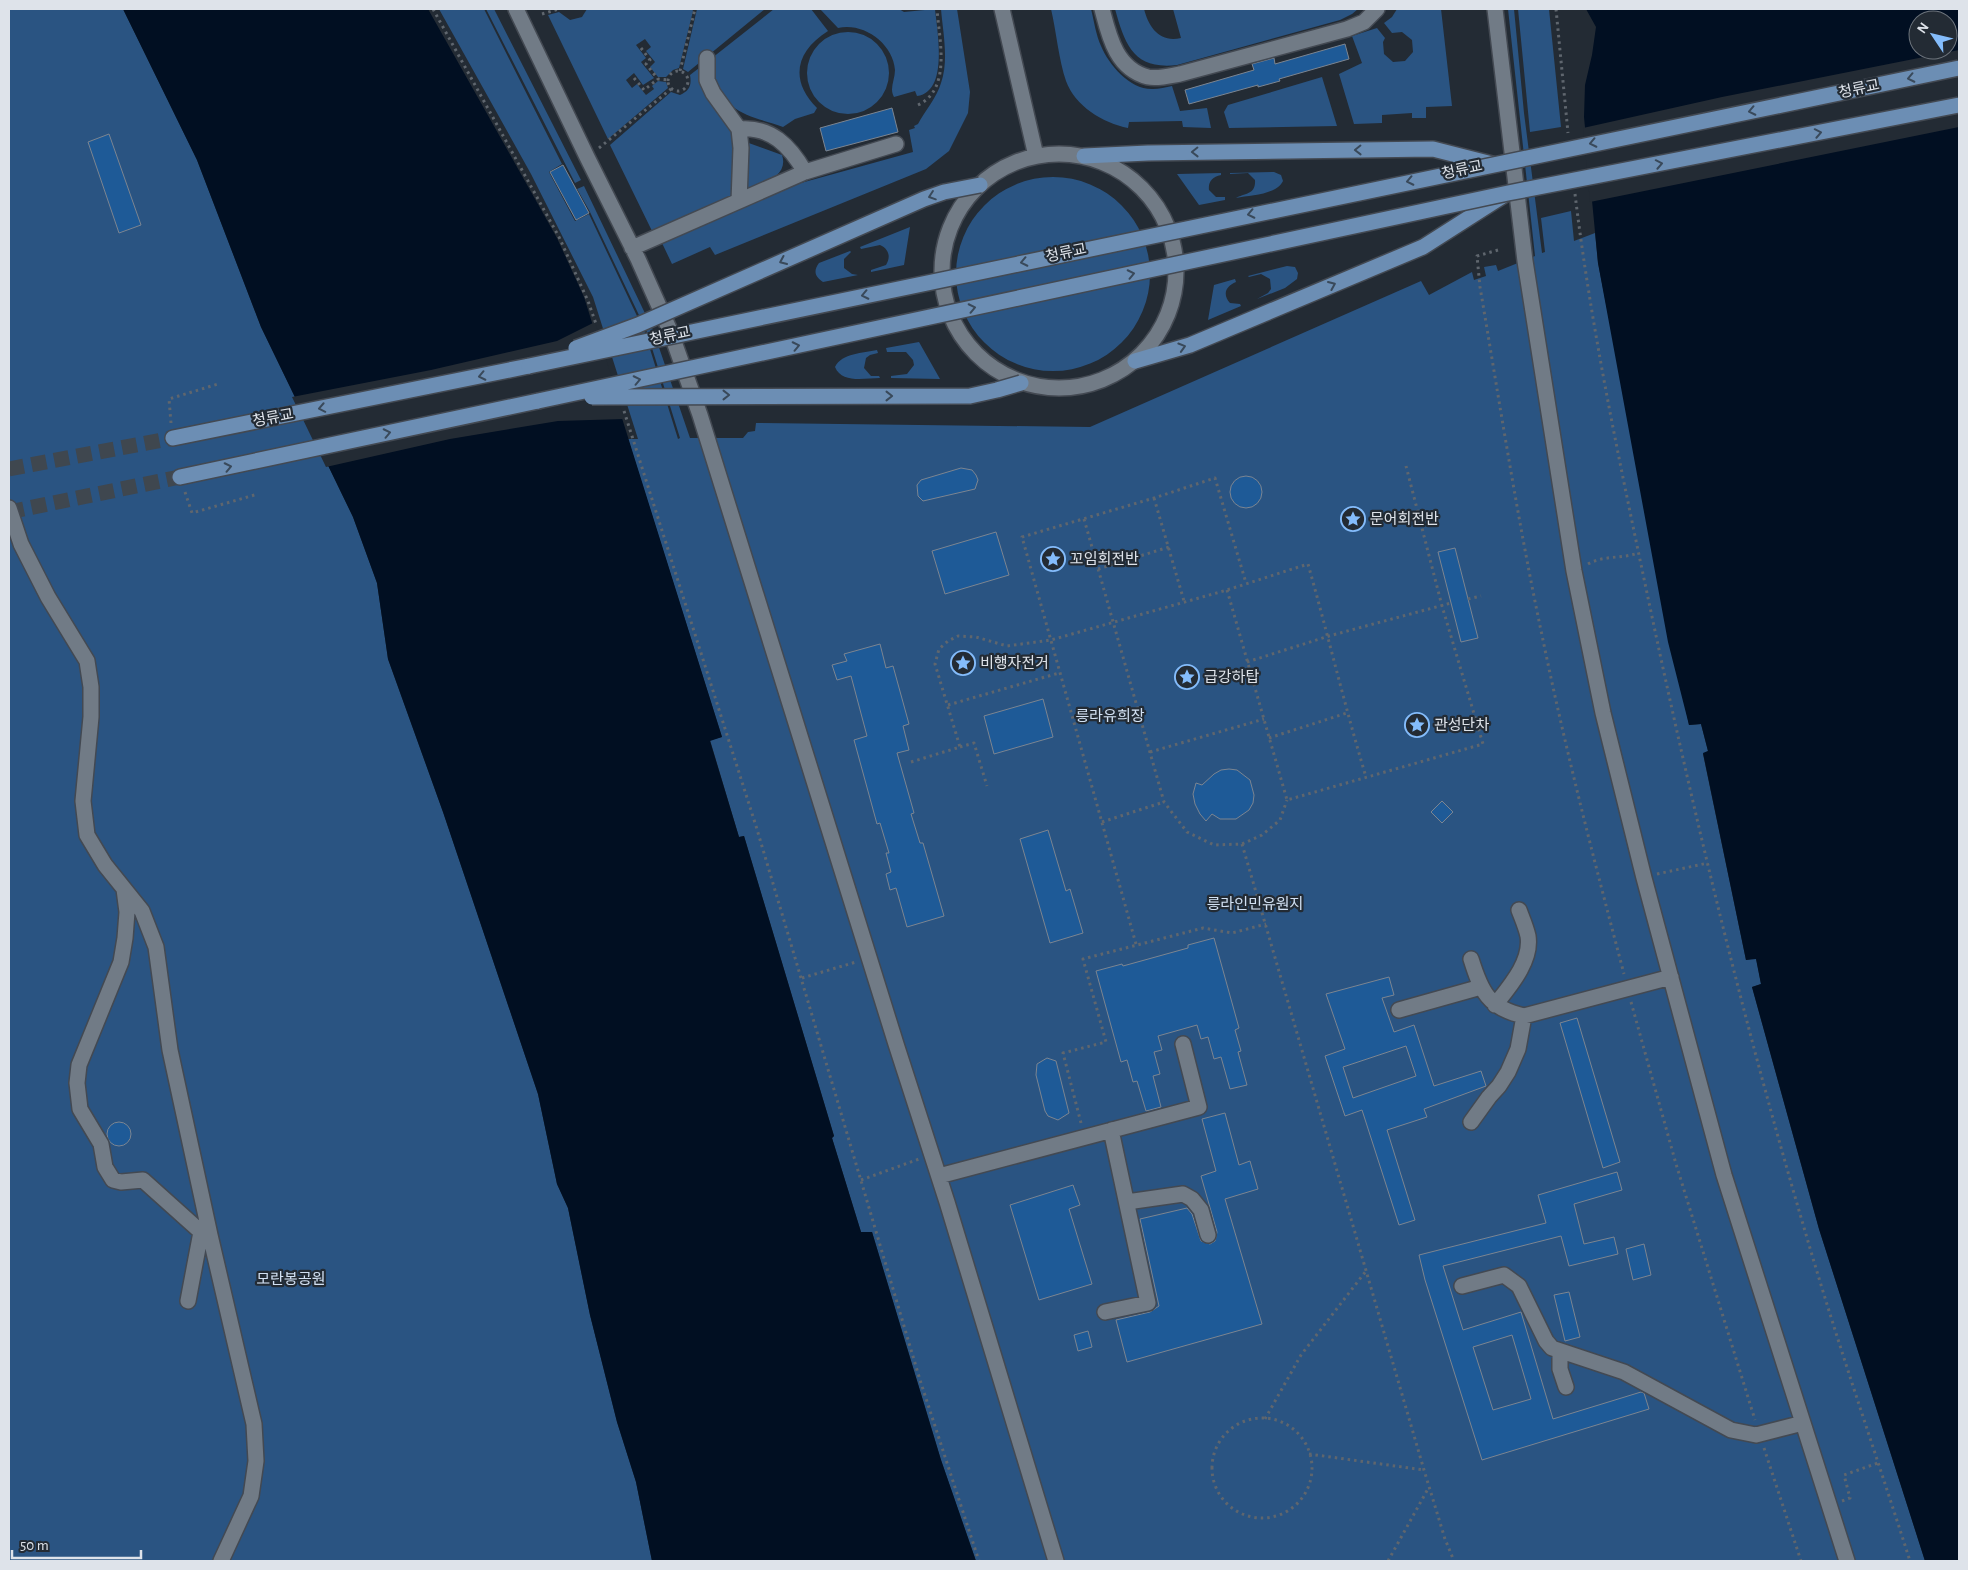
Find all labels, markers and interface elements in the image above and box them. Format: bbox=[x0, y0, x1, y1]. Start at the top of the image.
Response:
north arrow bbox=[1908, 10, 1958, 60]
text: N bbox=[1915, 20, 1932, 36]
one-way arrow bbox=[1907, 72, 1916, 83]
street label: 청류교 bbox=[1837, 76, 1881, 101]
one-way arrow bbox=[1748, 105, 1757, 115]
one-way arrow bbox=[1814, 128, 1823, 138]
one-way arrow bbox=[1589, 138, 1598, 148]
one-way arrow bbox=[1354, 145, 1362, 155]
one-way arrow bbox=[1191, 147, 1199, 157]
street label: 청류교 bbox=[1440, 157, 1484, 182]
one-way arrow bbox=[1655, 159, 1663, 169]
one-way arrow bbox=[1406, 175, 1415, 186]
one-way arrow bbox=[929, 190, 937, 200]
one-way arrow bbox=[1247, 209, 1256, 219]
street label: 청류교 bbox=[1044, 240, 1088, 265]
one-way arrow bbox=[779, 254, 788, 265]
one-way arrow bbox=[1019, 256, 1028, 267]
one-way arrow bbox=[1126, 269, 1135, 280]
one-way arrow bbox=[1327, 281, 1336, 291]
one-way arrow bbox=[860, 290, 869, 300]
one-way arrow bbox=[967, 303, 976, 314]
street label: 청류교 bbox=[648, 323, 692, 348]
one-way arrow bbox=[791, 341, 800, 351]
one-way arrow bbox=[1177, 343, 1185, 353]
one-way arrow bbox=[477, 370, 486, 381]
one-way arrow bbox=[632, 375, 641, 385]
one-way arrow bbox=[723, 390, 731, 400]
one-way arrow bbox=[885, 390, 893, 401]
one-way arrow bbox=[318, 402, 327, 413]
street label: 청류교 bbox=[251, 406, 295, 429]
one-way arrow bbox=[382, 428, 391, 439]
one-way arrow bbox=[223, 462, 232, 473]
place icon: 문어회전반 bbox=[1340, 506, 1366, 532]
place label: 문어회전반 bbox=[1370, 511, 1439, 527]
place icon: 꼬임회전반 bbox=[1040, 546, 1066, 572]
place label: 꼬임회전반 bbox=[1070, 551, 1139, 567]
place icon: 비행자전거 bbox=[950, 650, 976, 676]
place label: 비행자전거 bbox=[980, 655, 1049, 671]
place icon: 급강하탑 bbox=[1174, 664, 1200, 690]
place label: 급강하탑 bbox=[1204, 669, 1259, 685]
park label: 릉라유희장 bbox=[1075, 708, 1145, 724]
place icon: 관성단차 bbox=[1404, 712, 1430, 738]
place label: 관성단차 bbox=[1434, 717, 1489, 733]
park label: 릉라인민유원지 bbox=[1207, 896, 1303, 912]
park label: 모란봉공원 bbox=[256, 1271, 326, 1287]
scale bar bbox=[12, 1528, 141, 1560]
text: 50 m bbox=[20, 1538, 49, 1553]

